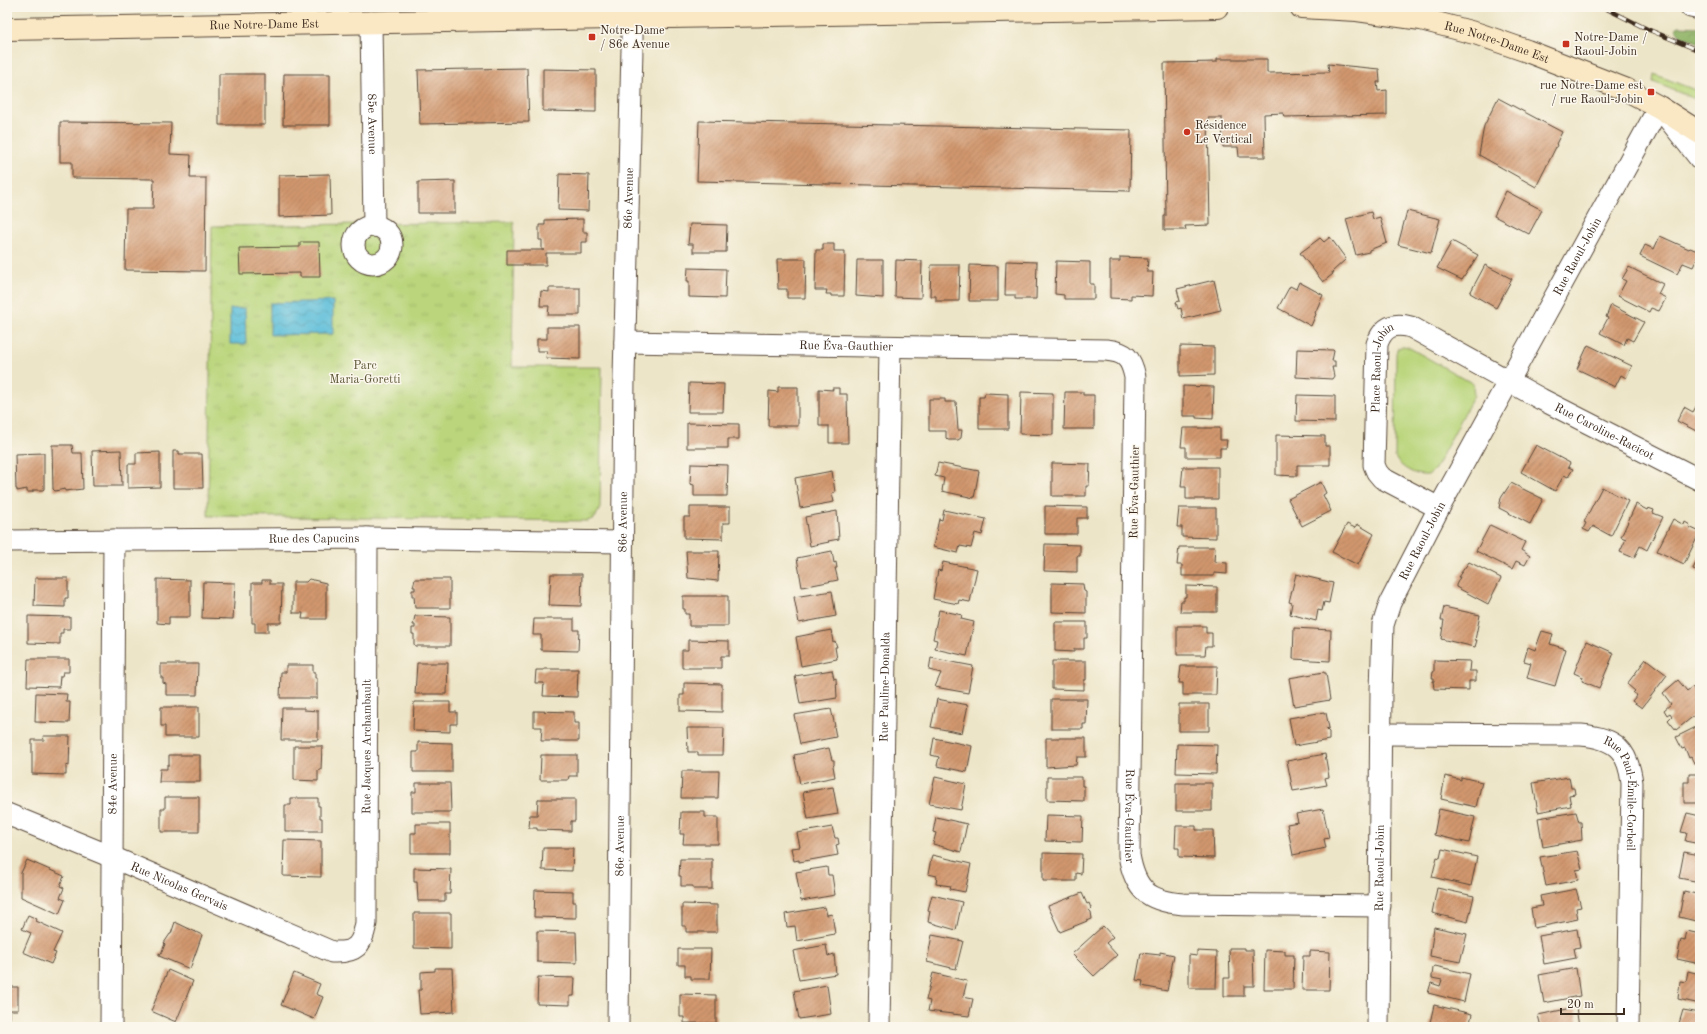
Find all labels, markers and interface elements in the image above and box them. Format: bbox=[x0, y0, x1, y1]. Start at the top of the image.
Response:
street label: Rue Notre-Dame Est bbox=[209, 18, 319, 32]
street label: Rue Notre-Dame Est bbox=[1443, 20, 1551, 66]
place label: Notre-Dame / 86e Avenue bbox=[600, 25, 670, 51]
marker: Notre-Dame / 86e Avenue bbox=[587, 32, 597, 42]
place label: Notre-Dame / Raoul-Jobin bbox=[1574, 32, 1647, 58]
marker: Notre-Dame / Raoul-Jobin bbox=[1561, 39, 1571, 49]
place label: rue Notre-Dame est / rue Raoul-Jobin bbox=[1540, 80, 1644, 106]
marker: rue Notre-Dame est / rue Raoul-Jobin bbox=[1646, 87, 1656, 97]
street label: 85e Avenue bbox=[365, 93, 378, 155]
place label: Résidence Le Vertical bbox=[1195, 120, 1252, 146]
marker: Résidence Le Vertical bbox=[1182, 127, 1192, 137]
street label: 86e Avenue bbox=[623, 167, 636, 229]
street label: Rue Raoul-Jobin bbox=[1552, 215, 1604, 298]
street label: Place Raoul-Jobin bbox=[1370, 321, 1396, 413]
street label: Rue Éva-Gauthier bbox=[799, 337, 893, 353]
park label: Parc Maria-Goretti bbox=[329, 360, 401, 386]
street label: Rue Caroline-Racicot bbox=[1552, 402, 1656, 463]
street label: Rue Éva-Gauthier bbox=[1125, 445, 1142, 539]
street label: 86e Avenue bbox=[617, 491, 630, 553]
street label: Rue Raoul-Jobin bbox=[1398, 500, 1448, 583]
street label: Rue des Capucins bbox=[268, 533, 360, 546]
street label: Rue Pauline-Donalda bbox=[879, 632, 892, 742]
street label: Rue Jacques Archambault bbox=[361, 679, 374, 814]
street label: Rue Paul-Émile-Corbeil bbox=[1601, 735, 1640, 851]
street label: 84e Avenue bbox=[107, 753, 120, 815]
street label: Rue Éva-Gauthier bbox=[1122, 769, 1138, 865]
street label: 86e Avenue bbox=[614, 815, 627, 877]
street label: Rue Raoul-Jobin bbox=[1374, 824, 1387, 911]
street label: Rue Nicolas Gervais bbox=[129, 861, 230, 913]
scale bar bbox=[1561, 990, 1624, 1016]
text: 20 m bbox=[1567, 999, 1594, 1011]

